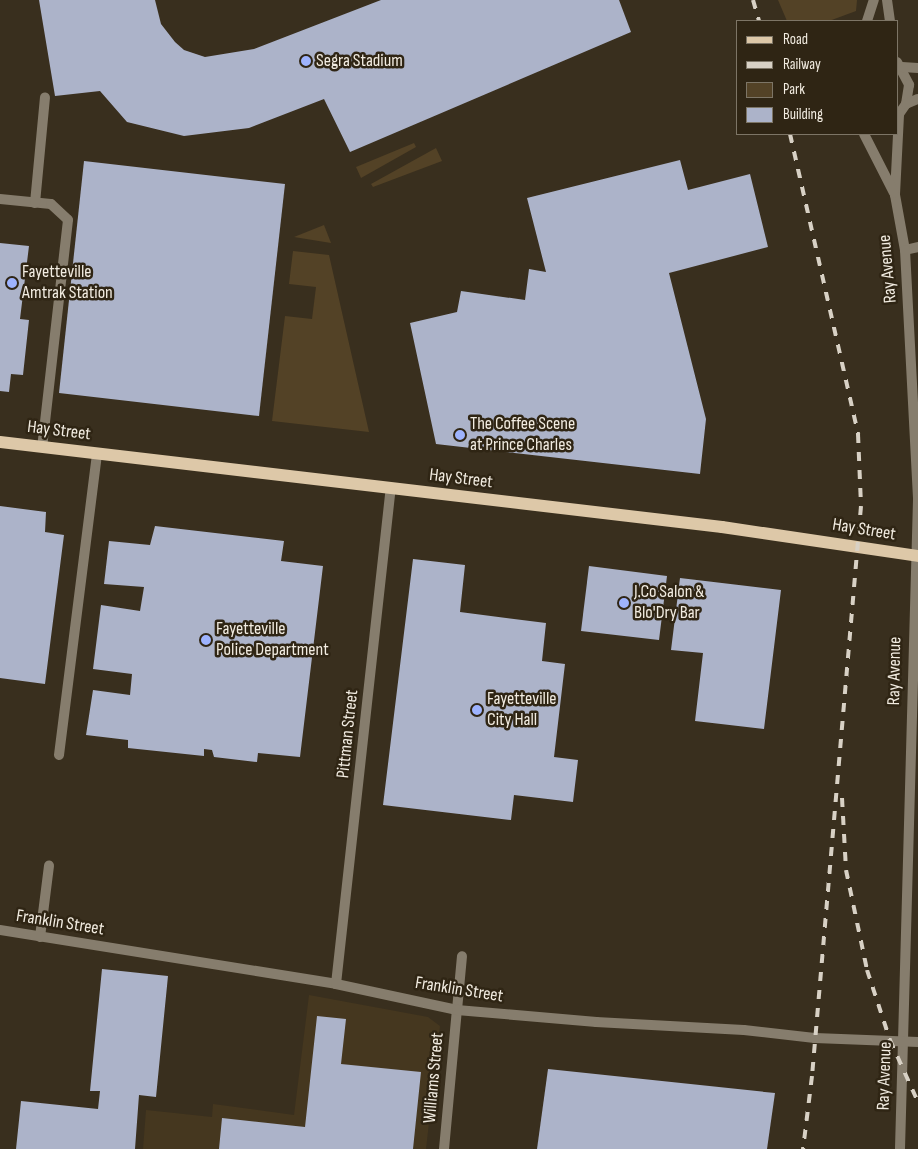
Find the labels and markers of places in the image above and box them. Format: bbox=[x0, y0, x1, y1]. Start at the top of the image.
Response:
place label: Segra Stadium bbox=[316, 50, 403, 72]
marker: Segra Stadium bbox=[300, 55, 312, 67]
place label: Fayetteville Amtrak Station bbox=[22, 262, 113, 304]
marker: Fayetteville Amtrak Station bbox=[6, 277, 18, 289]
place label: The Coffee Scene at Prince Charles bbox=[470, 414, 575, 456]
marker: The Coffee Scene at Prince Charles bbox=[454, 429, 466, 441]
place label: J.Co Salon & Blo'Dry Bar bbox=[634, 582, 704, 624]
marker: J.Co Salon & Blo'Dry Bar bbox=[618, 597, 630, 609]
place label: Fayetteville Police Department bbox=[216, 619, 329, 662]
marker: Fayetteville Police Department bbox=[200, 634, 212, 646]
place label: Fayetteville City Hall bbox=[487, 689, 556, 732]
marker: Fayetteville City Hall bbox=[471, 704, 483, 716]

